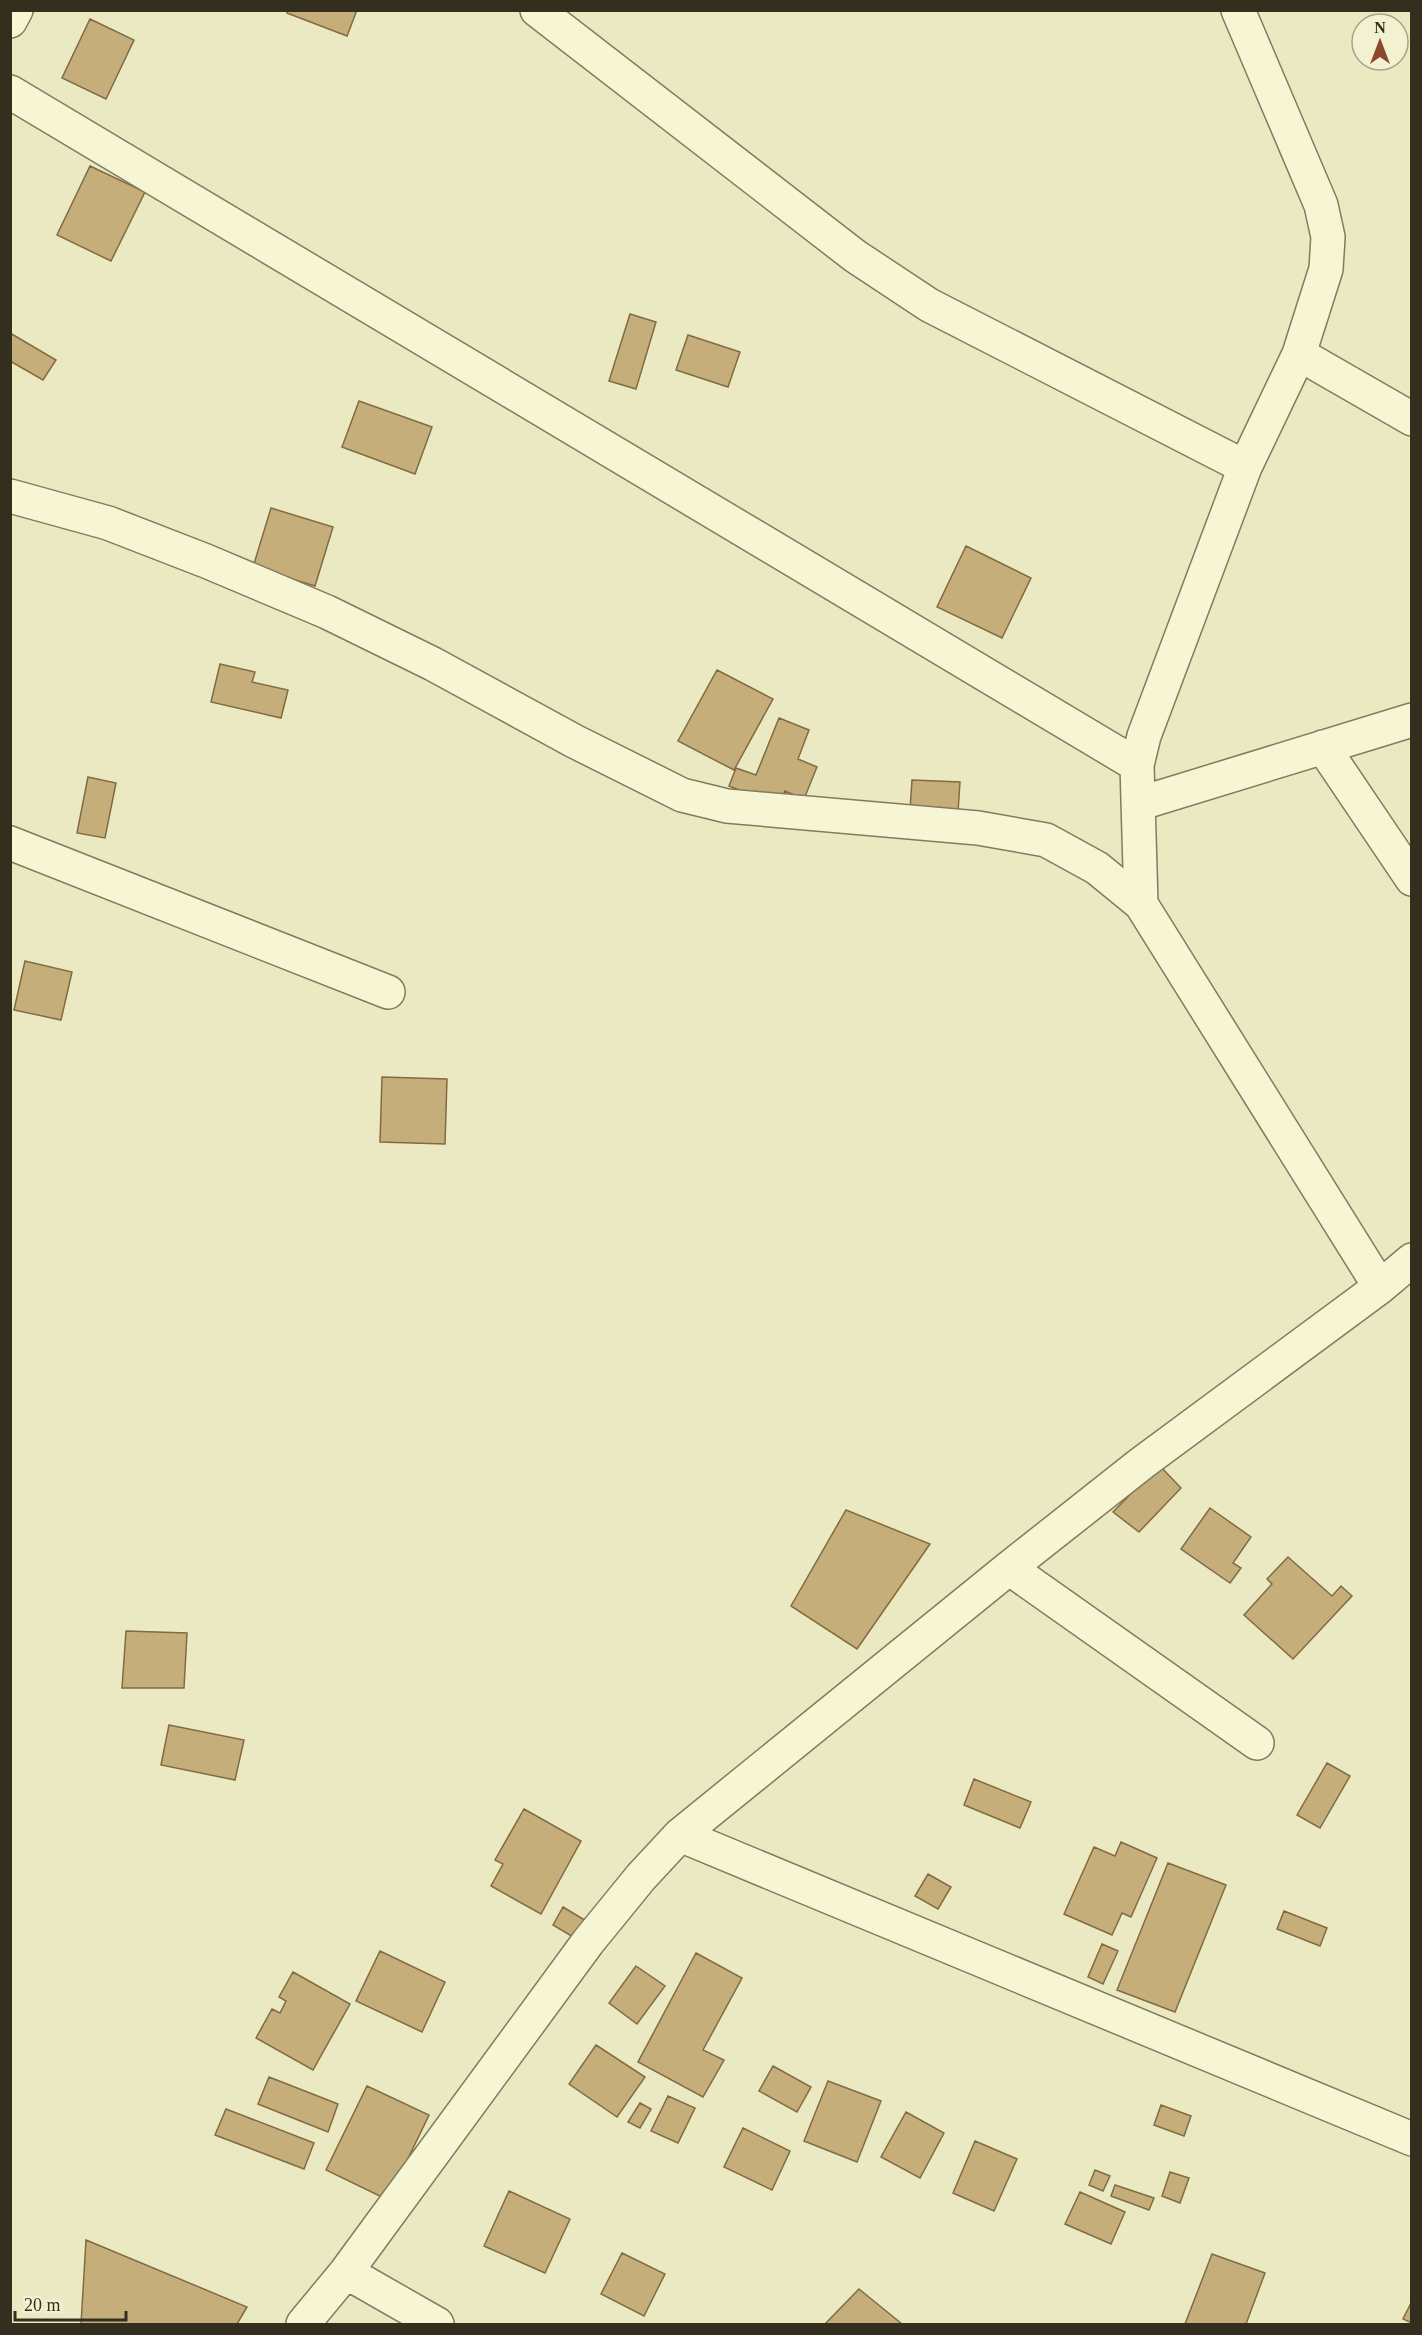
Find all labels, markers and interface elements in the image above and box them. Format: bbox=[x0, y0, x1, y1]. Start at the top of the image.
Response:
north arrow bbox=[1350, 12, 1410, 72]
text: N bbox=[1374, 19, 1386, 36]
scale bar bbox=[15, 2284, 126, 2322]
text: 20 m bbox=[24, 2295, 61, 2315]

